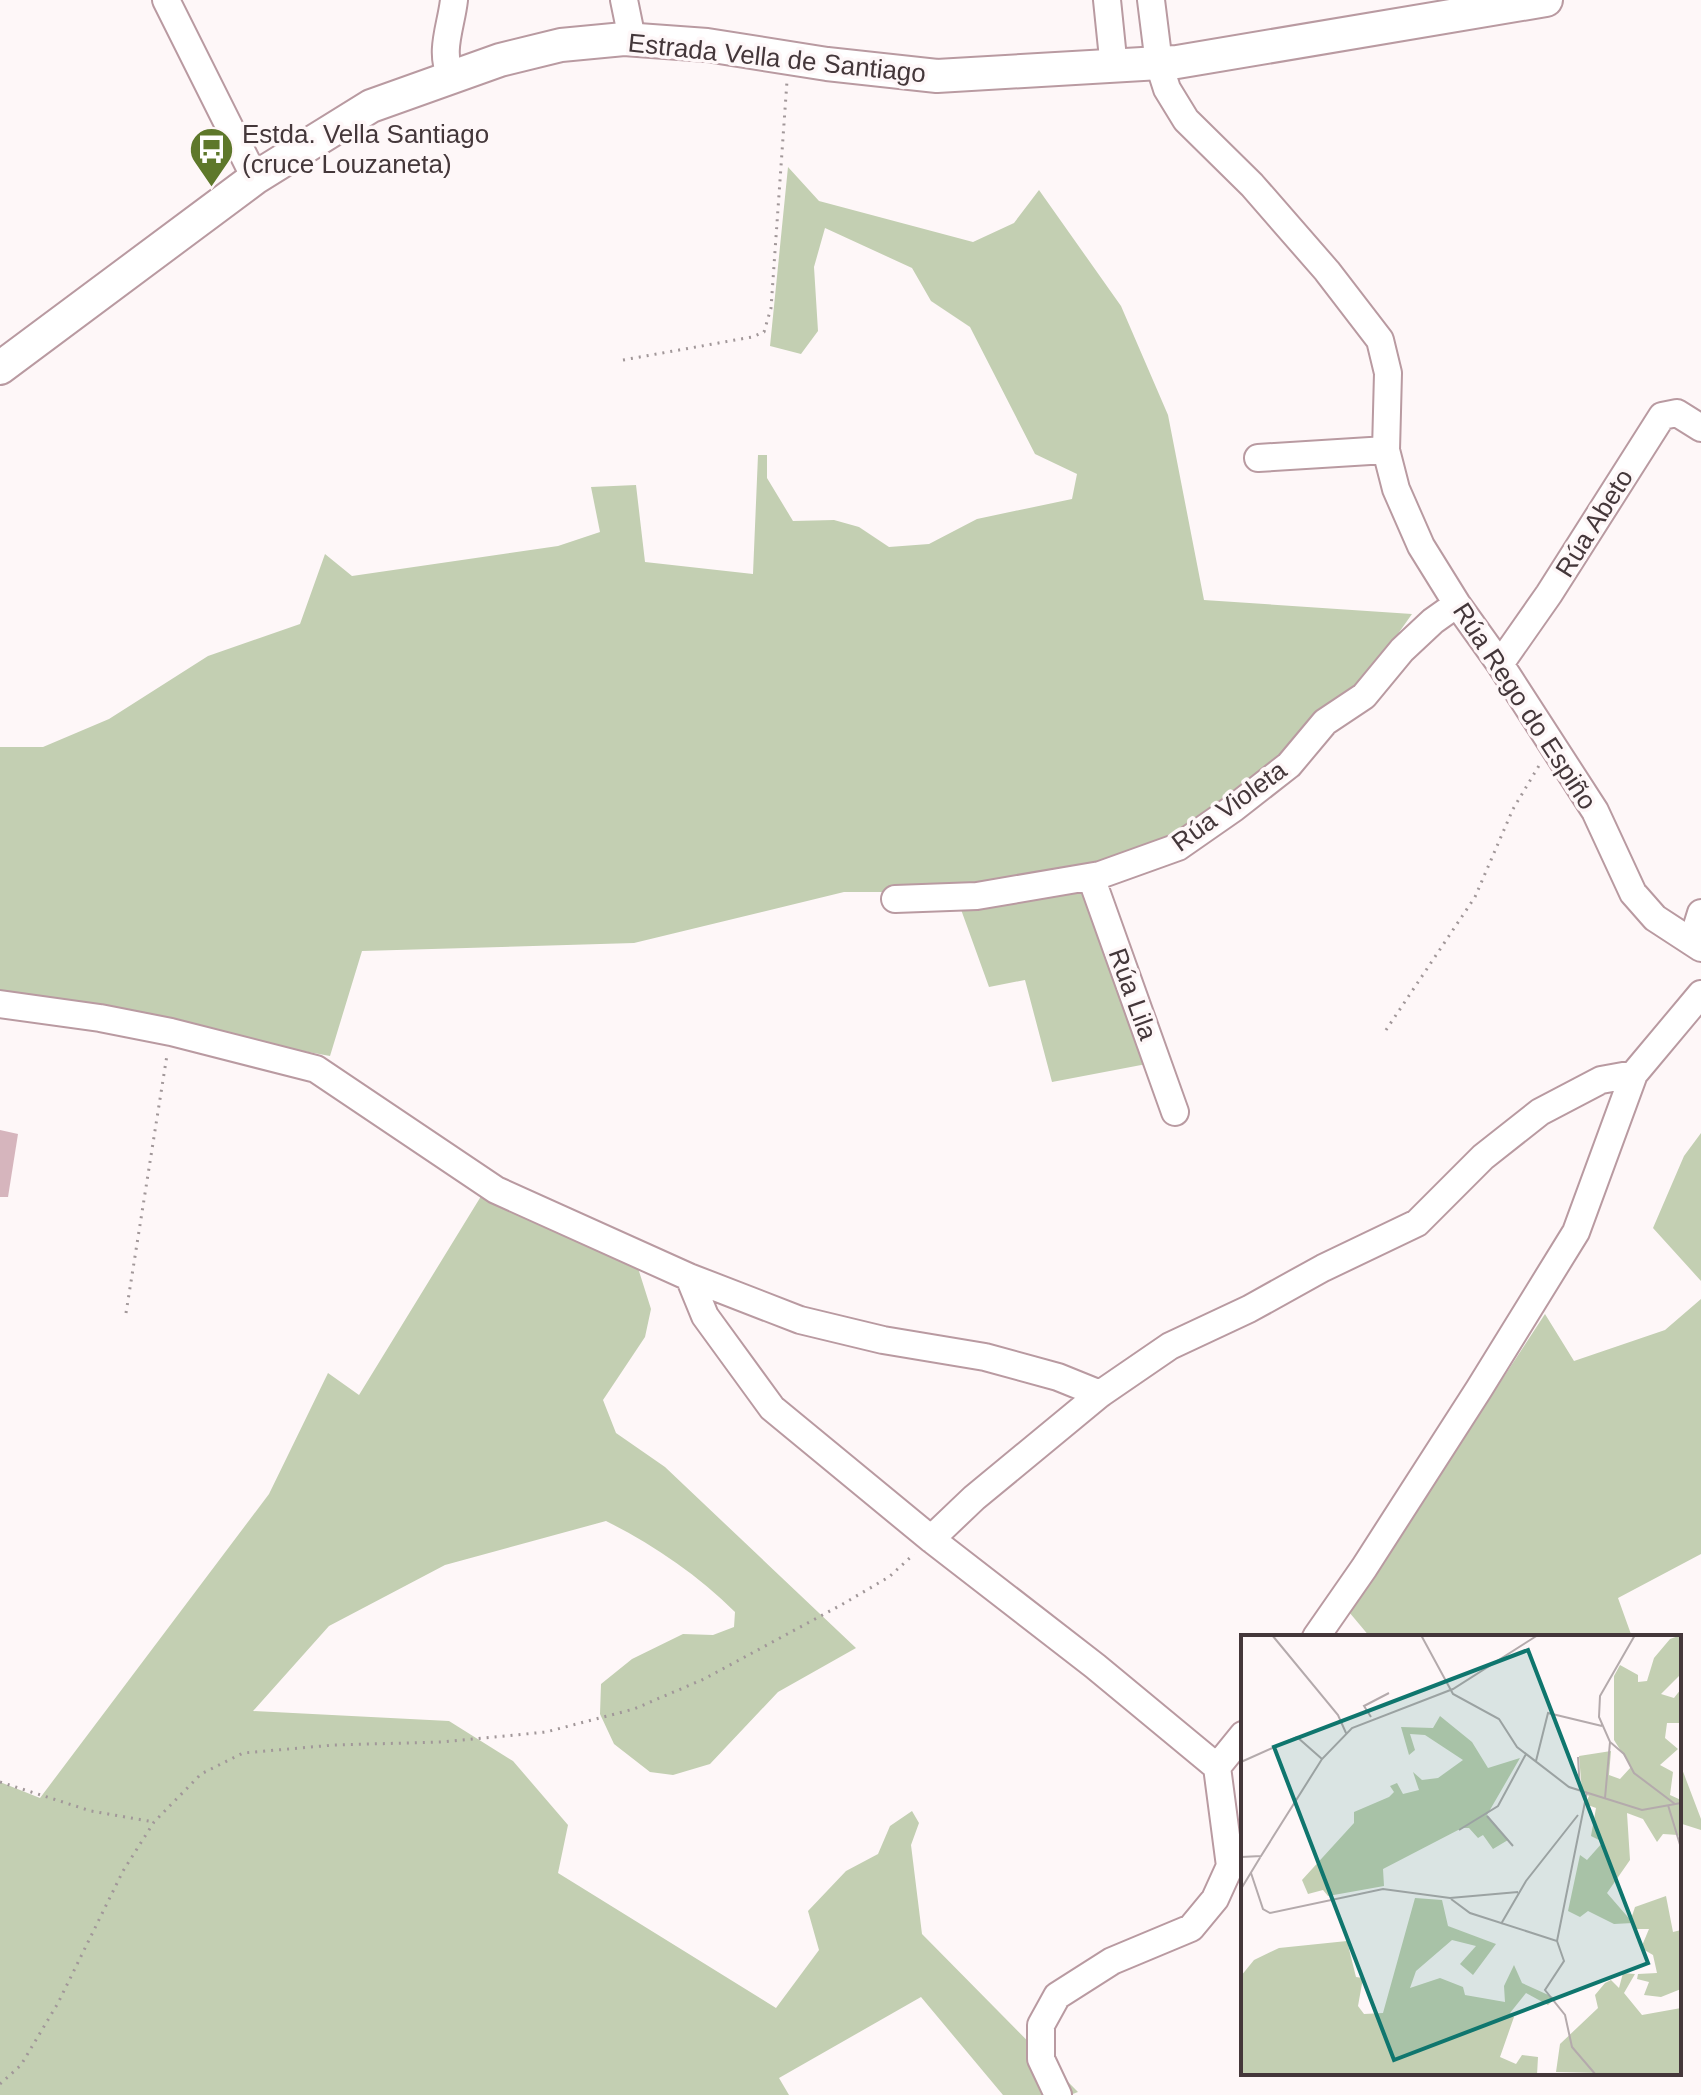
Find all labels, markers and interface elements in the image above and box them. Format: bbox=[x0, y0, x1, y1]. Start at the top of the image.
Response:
street label: Estrada Vella de Santiago bbox=[627, 27, 927, 89]
place label: Estda. Vella Santiago (cruce Louzaneta) bbox=[242, 119, 489, 179]
bus stop icon: Estda. Vella Santiago (cruce Louzaneta) bbox=[187, 125, 235, 188]
street label: Rúa Abeto bbox=[1549, 464, 1639, 582]
street label: Rúa Rego do Espiño bbox=[1447, 597, 1603, 815]
street label: Rúa Violeta bbox=[1166, 754, 1292, 858]
street label: Rúa Lila bbox=[1103, 944, 1164, 1044]
inset map bbox=[1241, 1635, 1681, 2075]

